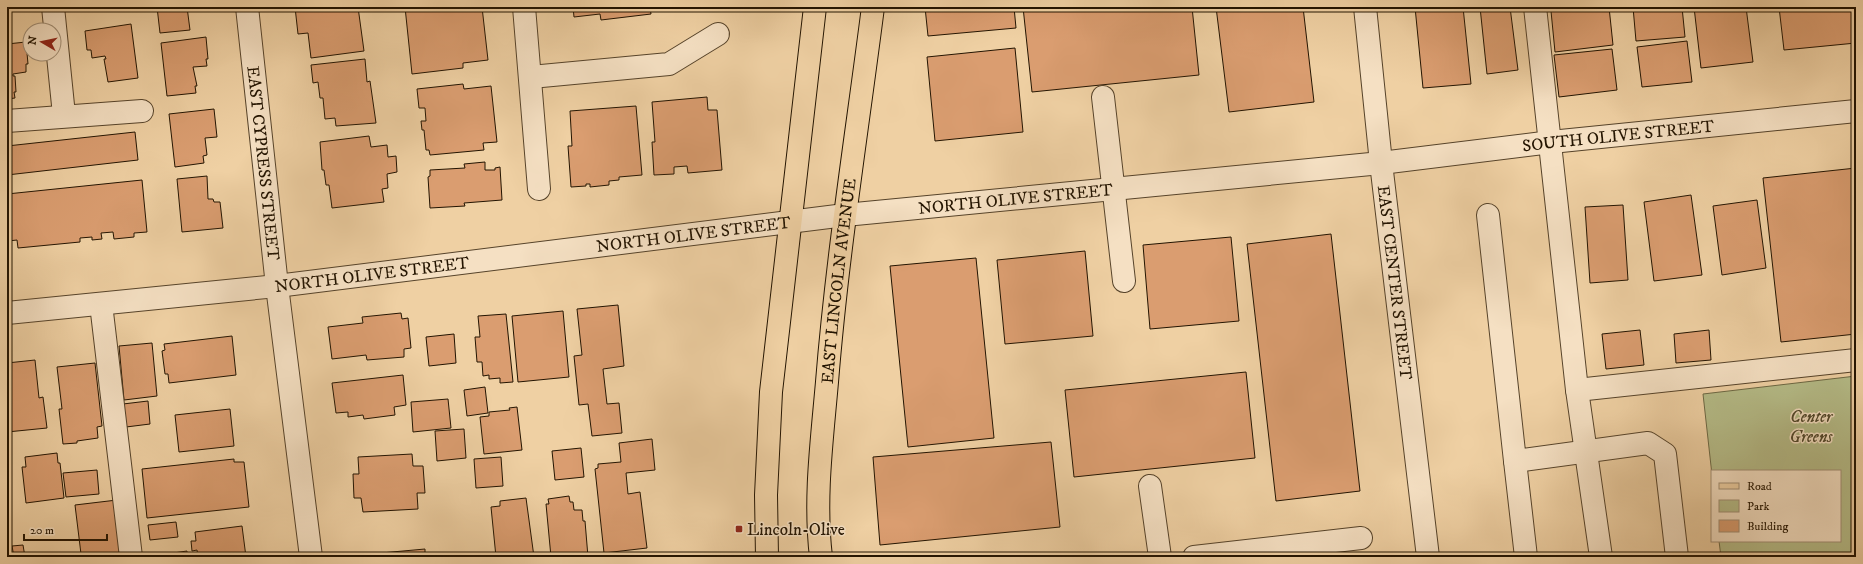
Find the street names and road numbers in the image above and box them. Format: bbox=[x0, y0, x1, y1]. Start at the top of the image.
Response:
street label: EAST CYPRESS STREET bbox=[241, 65, 284, 262]
street label: SOUTH OLIVE STREET bbox=[1521, 115, 1715, 157]
street label: EAST LINCOLN AVENUE bbox=[817, 177, 862, 385]
street label: NORTH OLIVE STREET bbox=[917, 179, 1114, 220]
street label: EAST CENTER STREET bbox=[1372, 184, 1417, 381]
street label: NORTH OLIVE STREET bbox=[595, 212, 792, 258]
street label: NORTH OLIVE STREET bbox=[274, 252, 471, 298]

